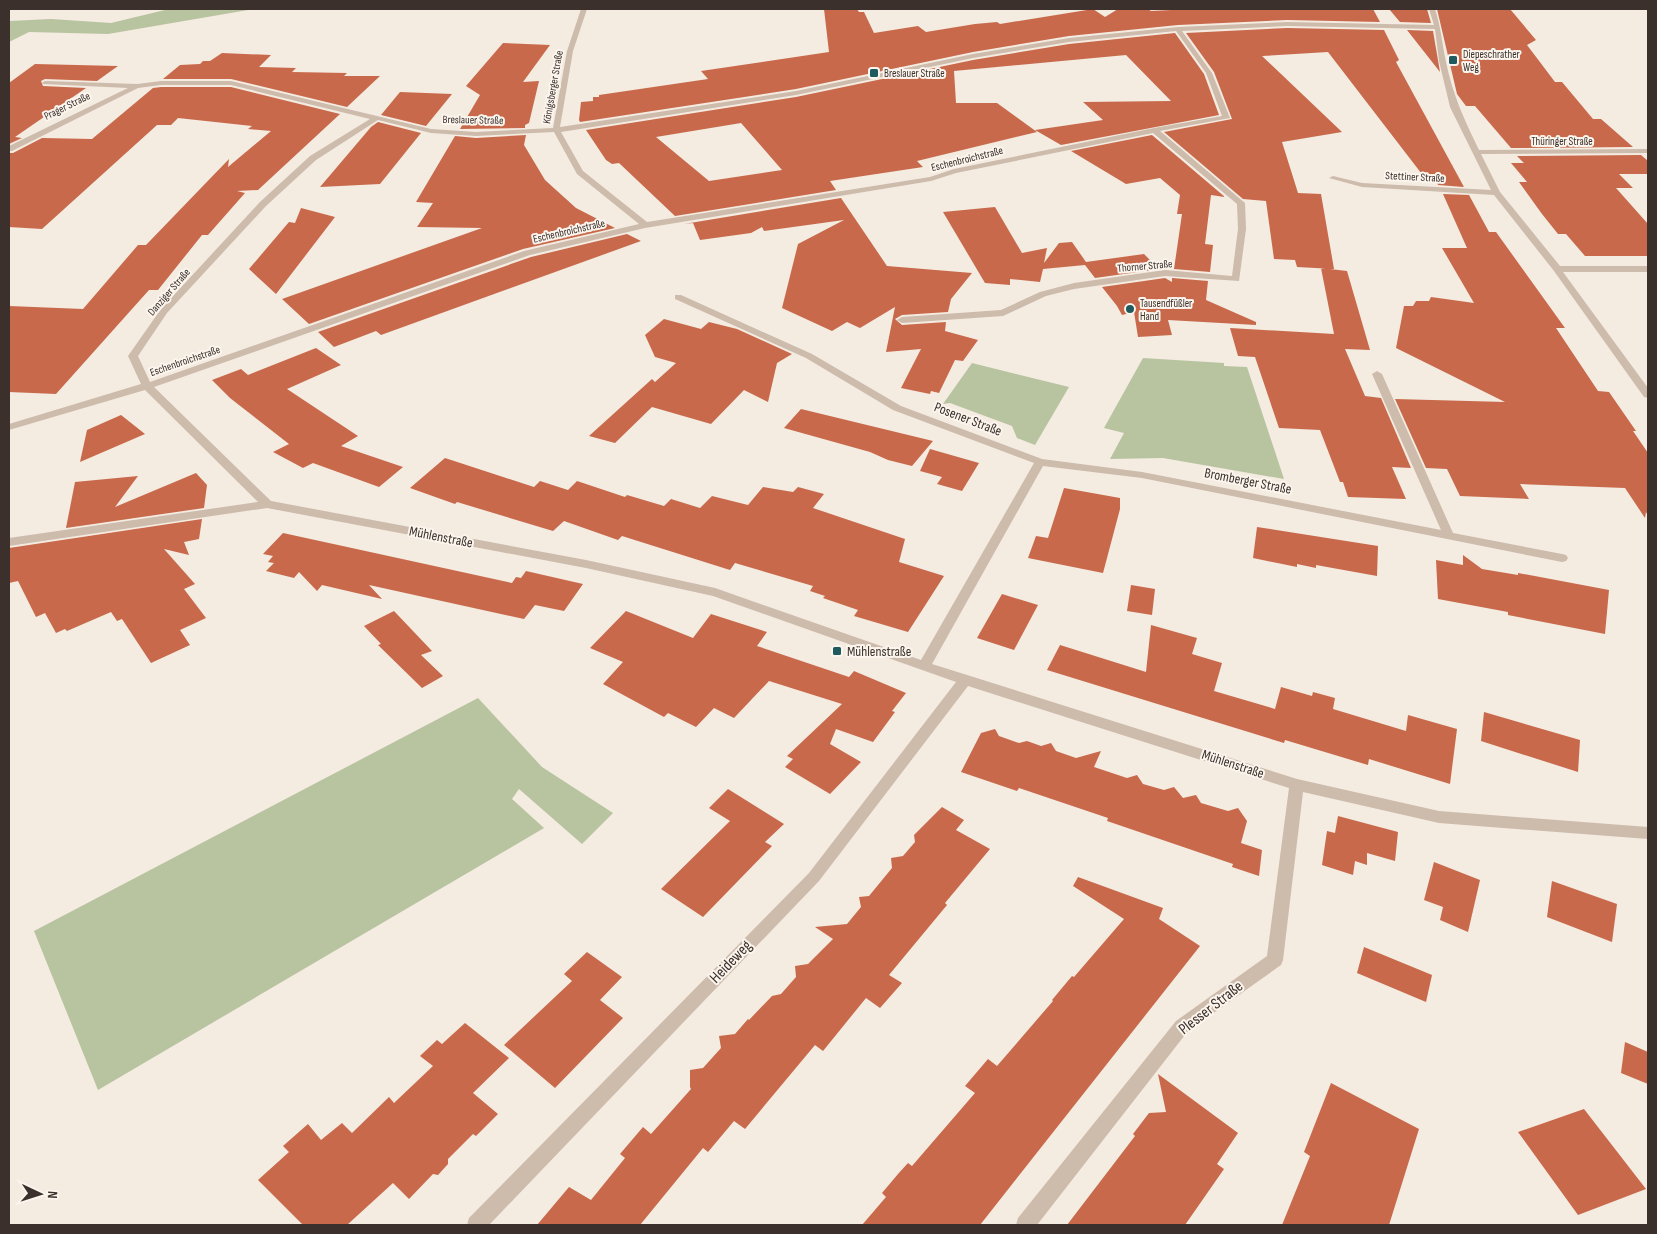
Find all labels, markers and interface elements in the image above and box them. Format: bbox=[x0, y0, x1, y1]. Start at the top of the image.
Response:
place label: Diepeschrather Weg bbox=[1463, 48, 1520, 74]
street label: Königsberger Straße bbox=[540, 49, 566, 125]
marker: Diepeschrather Weg bbox=[1447, 54, 1459, 66]
marker: Breslauer Straße bbox=[868, 67, 880, 79]
place label: Breslauer Straße bbox=[884, 67, 945, 80]
street label: Prager Straße bbox=[42, 89, 92, 123]
street label: Breslauer Straße bbox=[443, 113, 503, 127]
street label: Thüringer Straße bbox=[1531, 135, 1593, 148]
street label: Eschenbroichstraße bbox=[930, 144, 1004, 174]
street label: Stettiner Straße bbox=[1385, 169, 1445, 185]
street label: Eschenbroichstraße bbox=[532, 216, 606, 246]
street label: Thorner Straße bbox=[1117, 257, 1173, 275]
street label: Danziger Straße bbox=[145, 266, 193, 318]
place label: Tausendfüßler Hand bbox=[1140, 297, 1192, 323]
marker: Tausendfüßler Hand bbox=[1124, 303, 1136, 315]
street label: Eschenbroichstraße bbox=[148, 343, 222, 379]
street label: Posener Straße bbox=[932, 398, 1004, 440]
street label: Bromberger Straße bbox=[1203, 464, 1293, 498]
street label: Mühlenstraße bbox=[408, 523, 474, 551]
place label: Mühlenstraße bbox=[847, 643, 911, 660]
marker: Mühlenstraße bbox=[831, 645, 843, 657]
street label: Mühlenstraße bbox=[1200, 746, 1266, 782]
street label: Heideweg bbox=[706, 937, 756, 987]
street label: Plesser Straße bbox=[1175, 977, 1247, 1039]
north arrow bbox=[15, 1169, 65, 1219]
text: N bbox=[44, 1191, 61, 1199]

